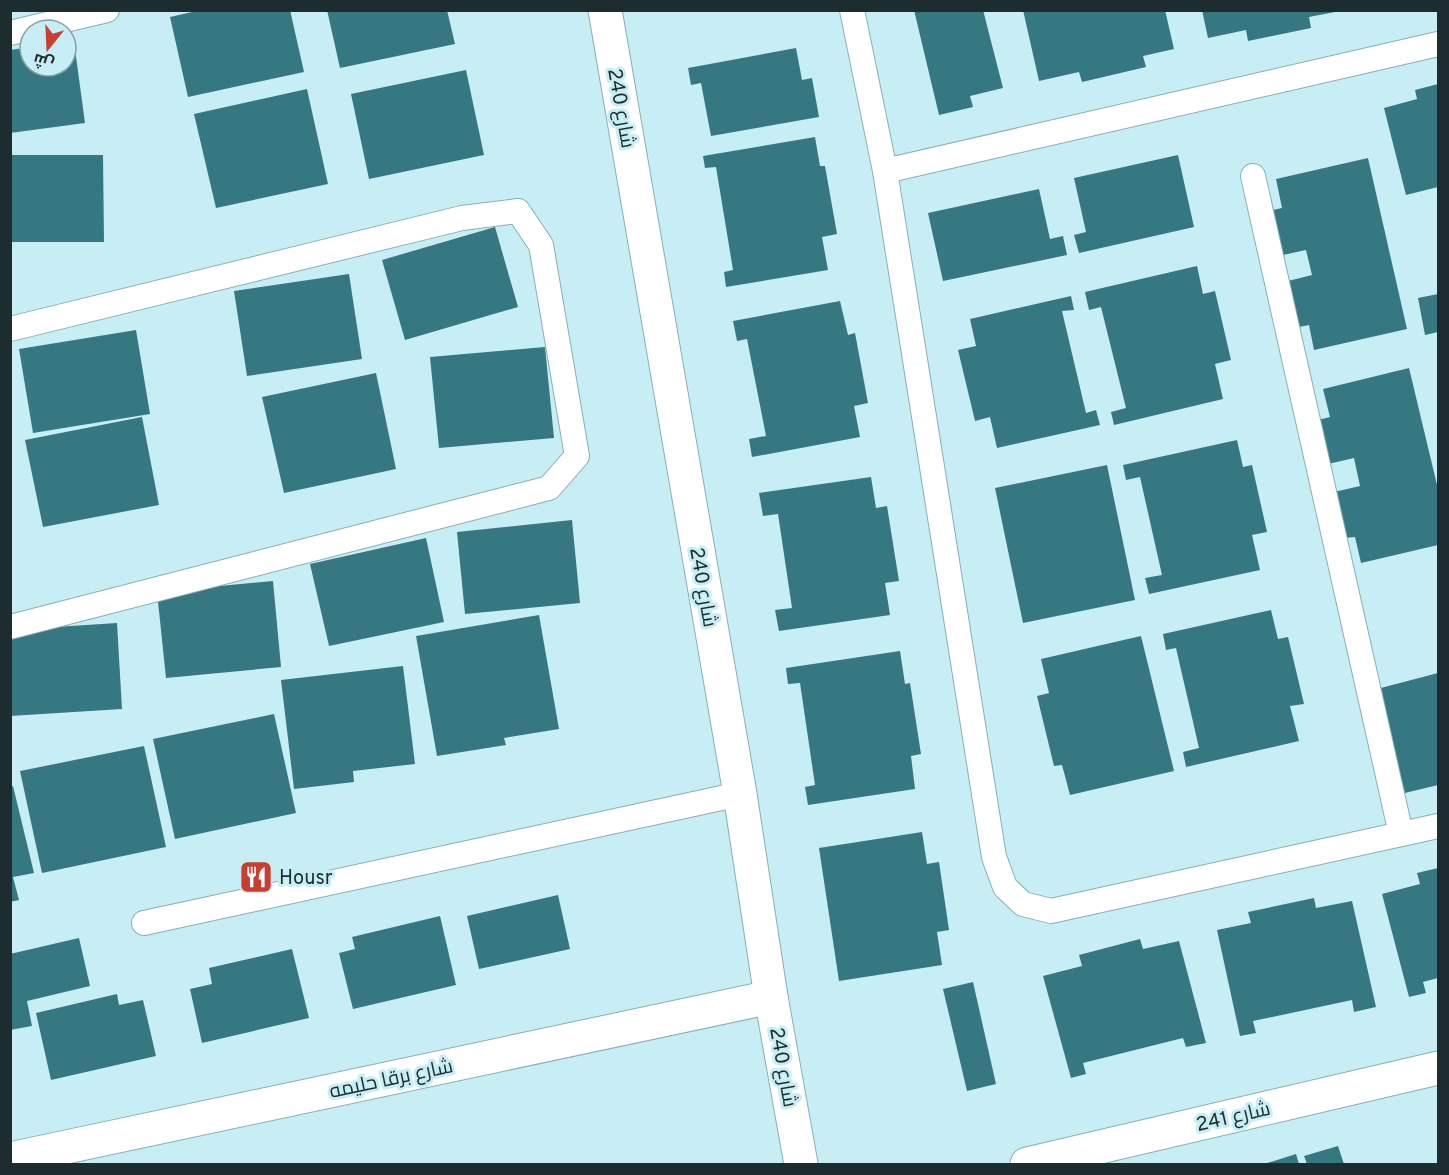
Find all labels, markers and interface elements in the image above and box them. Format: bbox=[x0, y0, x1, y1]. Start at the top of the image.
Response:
north arrow bbox=[18, 18, 78, 78]
text: ش bbox=[31, 48, 57, 73]
street label: شارع 240 bbox=[600, 66, 640, 150]
street label: شارع 240 bbox=[682, 545, 722, 629]
restaurant icon: Housr bbox=[238, 859, 274, 895]
place label: Housr bbox=[279, 866, 333, 892]
street label: شارع 240 bbox=[762, 1025, 802, 1109]
street label: شارع برقا حليمه bbox=[327, 1054, 456, 1106]
street label: شارع 241 bbox=[1194, 1097, 1273, 1139]

